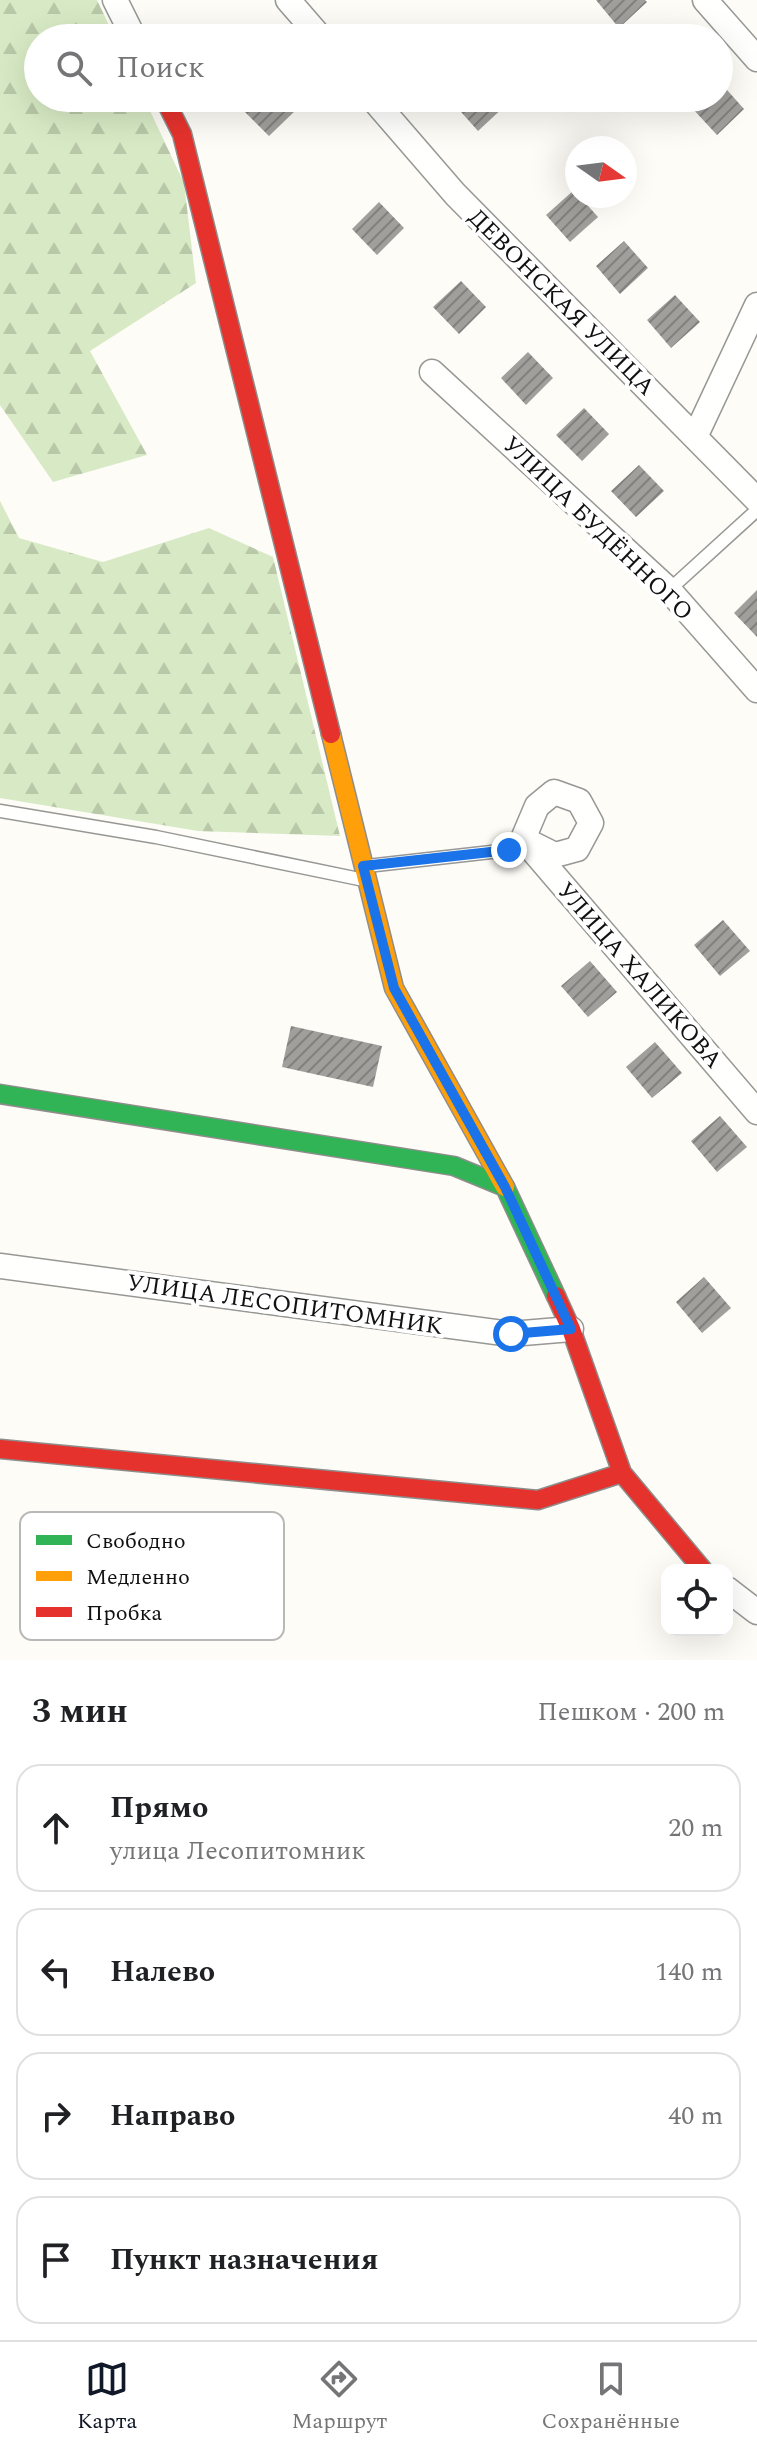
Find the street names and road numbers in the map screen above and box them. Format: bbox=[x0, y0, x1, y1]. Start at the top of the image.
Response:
street label: ДЕВОНСКАЯ УЛИЦА bbox=[459, 201, 663, 405]
street label: УЛИЦА БУДЁННОГО bbox=[494, 428, 701, 630]
street label: УЛИЦА ХАЛИКОВА bbox=[548, 874, 731, 1077]
street label: УЛИЦА ЛЕСОПИТОМНИК bbox=[125, 1265, 445, 1345]

